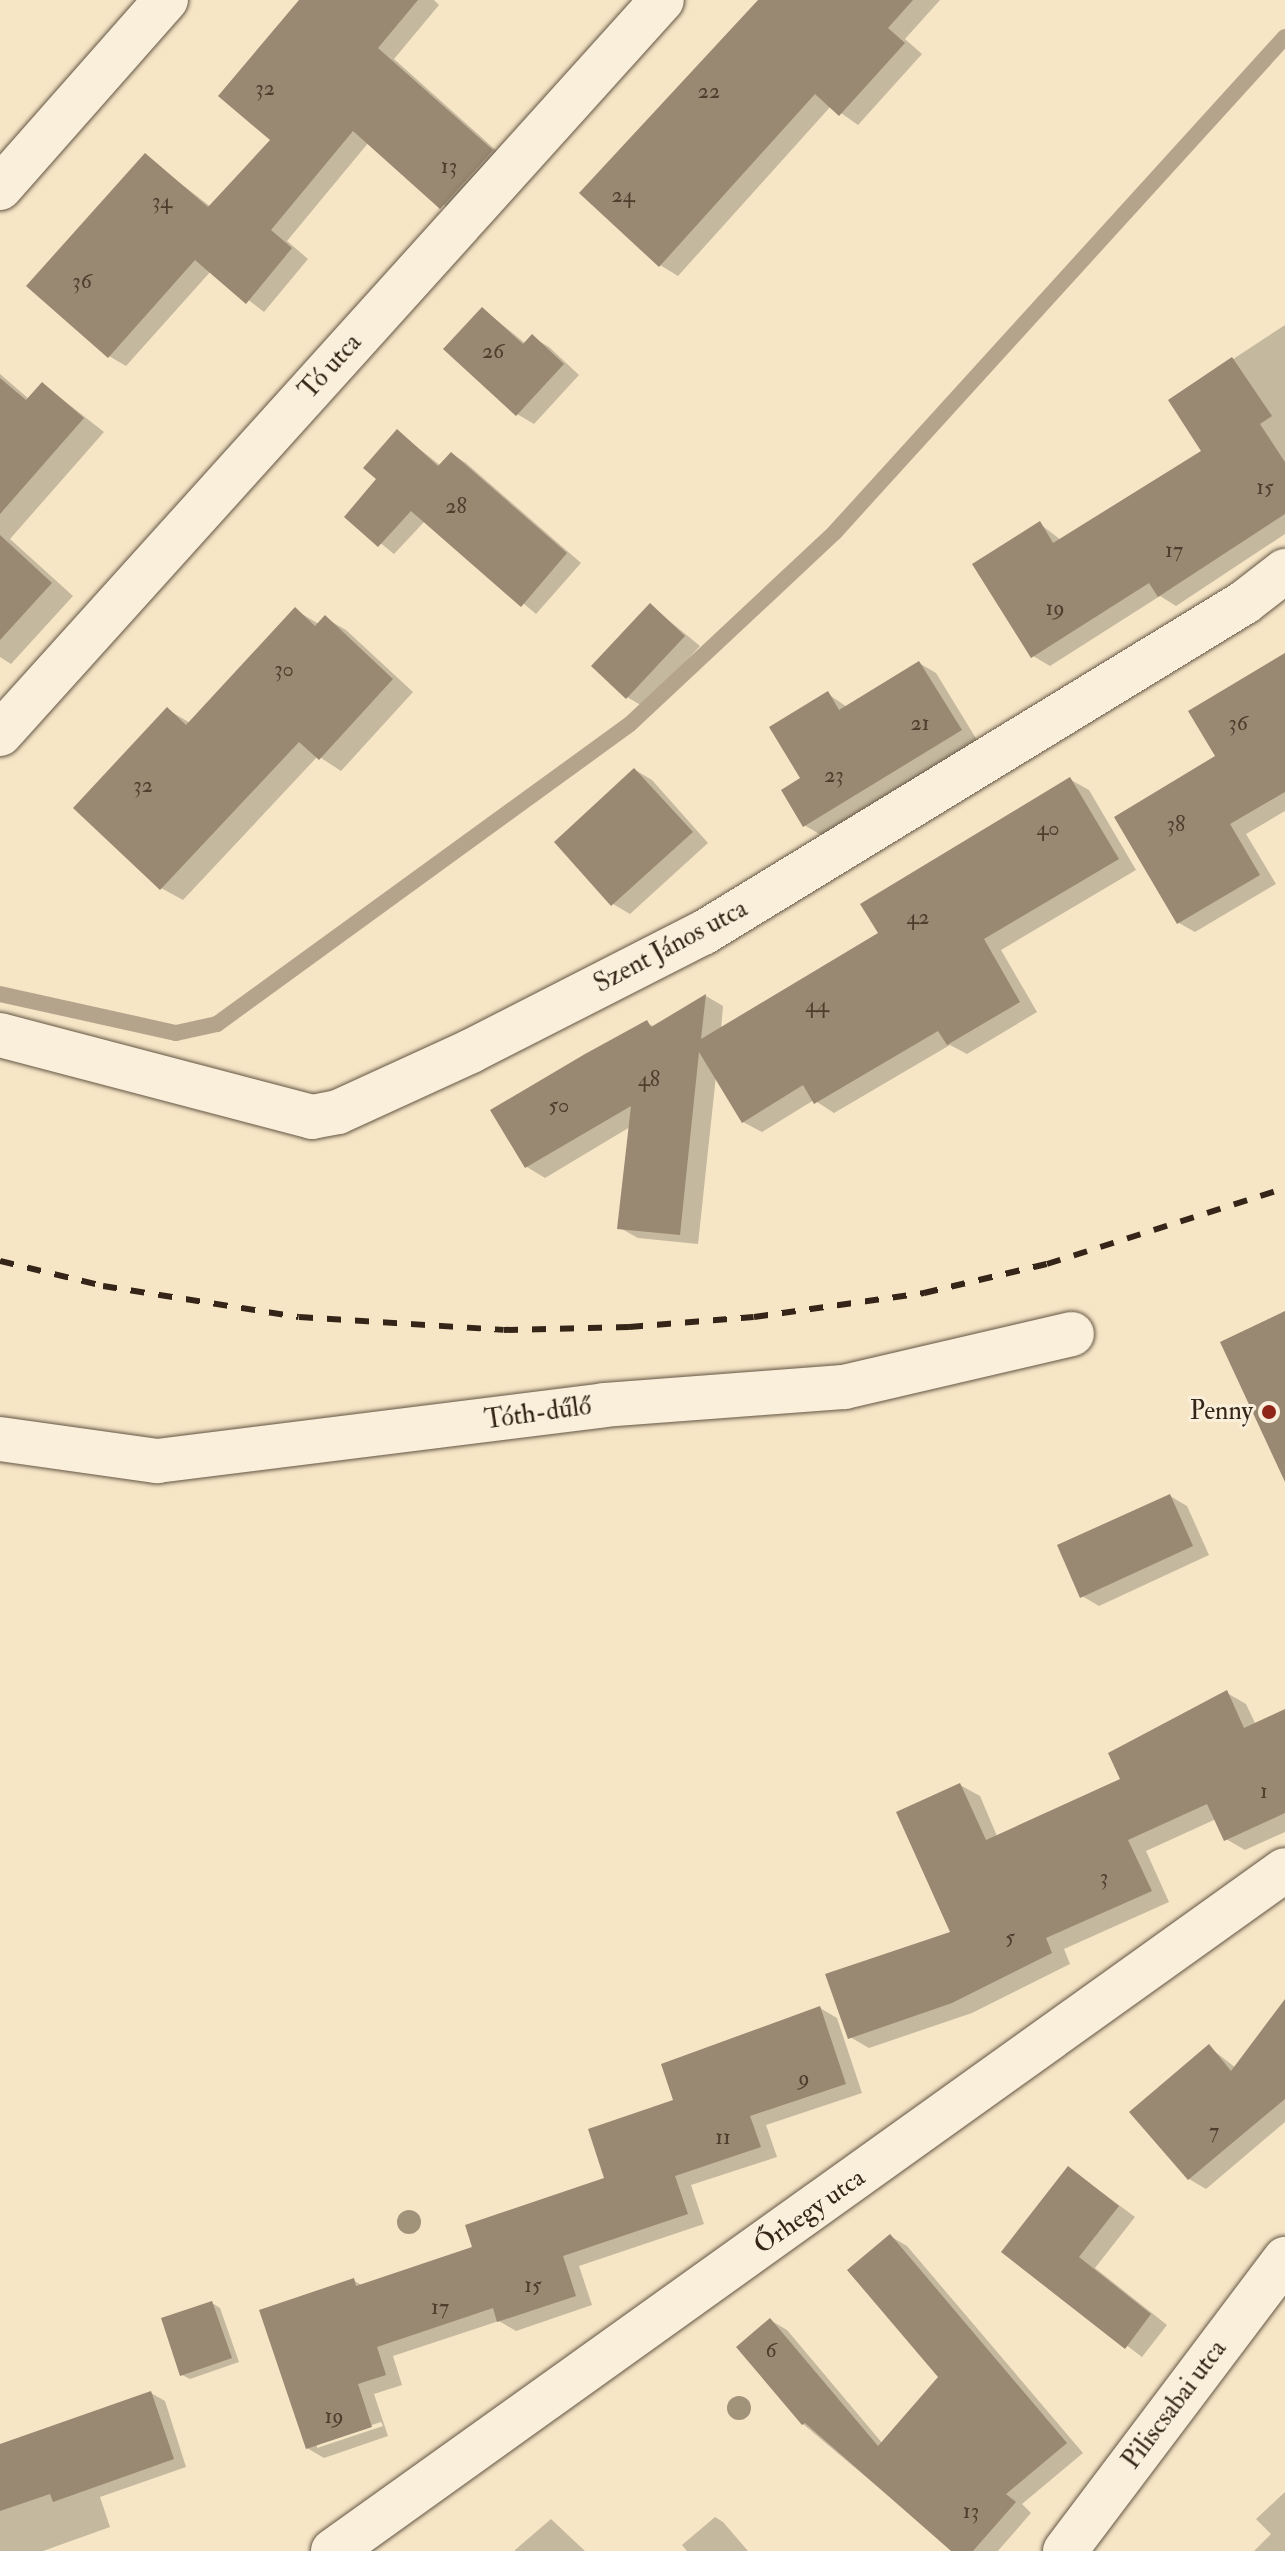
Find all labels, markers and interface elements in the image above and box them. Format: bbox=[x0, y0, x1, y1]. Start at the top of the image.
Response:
house number: 32 bbox=[255, 76, 275, 102]
house number: 22 bbox=[698, 79, 720, 105]
house number: 13 bbox=[441, 154, 457, 180]
house number: 24 bbox=[611, 183, 635, 209]
house number: 34 bbox=[152, 189, 172, 215]
house number: 36 bbox=[72, 269, 92, 295]
street label: Tó utca bbox=[293, 328, 369, 406]
house number: 26 bbox=[482, 339, 504, 365]
house number: 15 bbox=[1256, 475, 1274, 501]
house number: 28 bbox=[445, 494, 467, 520]
house number: 17 bbox=[1165, 538, 1183, 564]
house number: 19 bbox=[1045, 596, 1065, 622]
house number: 30 bbox=[274, 657, 294, 683]
house number: 21 bbox=[910, 711, 930, 737]
house number: 36 bbox=[1228, 711, 1248, 737]
house number: 23 bbox=[824, 763, 844, 789]
house number: 32 bbox=[133, 773, 153, 799]
house number: 38 bbox=[1167, 812, 1185, 838]
house number: 40 bbox=[1036, 816, 1060, 842]
street label: Szent János utca bbox=[589, 894, 753, 1000]
house number: 42 bbox=[906, 905, 930, 931]
house number: 44 bbox=[805, 993, 829, 1019]
house number: 48 bbox=[638, 1067, 660, 1093]
house number: 50 bbox=[549, 1093, 569, 1119]
street label: Tóth-dűlő bbox=[483, 1391, 593, 1437]
place label: Penny bbox=[1190, 1396, 1253, 1428]
marker: Penny bbox=[1260, 1403, 1278, 1421]
house number: 1 bbox=[1260, 1779, 1268, 1805]
house number: 3 bbox=[1100, 1865, 1108, 1891]
house number: 5 bbox=[1005, 1925, 1015, 1951]
house number: 9 bbox=[798, 2066, 810, 2092]
house number: 7 bbox=[1209, 2119, 1219, 2145]
house number: 11 bbox=[715, 2125, 731, 2151]
street label: Őrhegy utca bbox=[749, 2162, 871, 2262]
house number: 15 bbox=[524, 2273, 542, 2299]
house number: 17 bbox=[431, 2295, 449, 2321]
street label: Piliscsabai utca bbox=[1116, 2334, 1234, 2476]
house number: 6 bbox=[765, 2338, 777, 2364]
house number: 19 bbox=[324, 2404, 344, 2430]
house number: 13 bbox=[963, 2499, 979, 2525]

